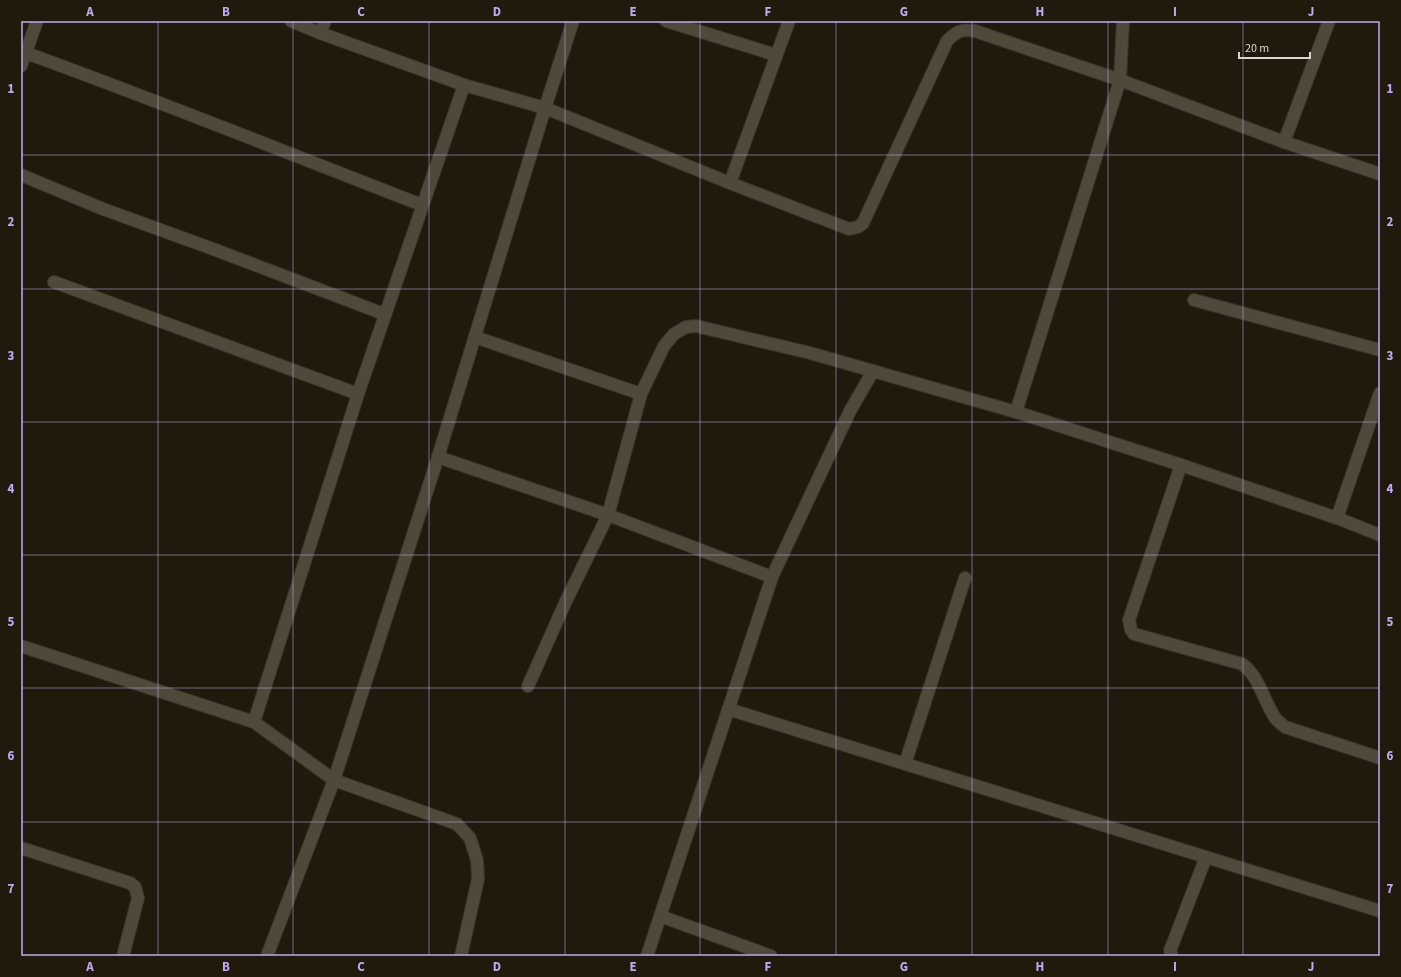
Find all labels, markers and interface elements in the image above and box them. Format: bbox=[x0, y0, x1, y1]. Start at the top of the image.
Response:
text: A bbox=[85, 3, 94, 21]
text: B bbox=[222, 3, 230, 21]
text: C bbox=[357, 3, 365, 21]
text: D bbox=[493, 3, 501, 21]
text: E bbox=[629, 3, 637, 21]
text: F bbox=[765, 3, 772, 21]
text: G bbox=[900, 3, 908, 21]
text: H bbox=[1036, 3, 1044, 21]
text: I bbox=[1173, 3, 1177, 21]
text: J bbox=[1308, 3, 1314, 21]
scale bar bbox=[1239, 34, 1310, 60]
text: 20 m bbox=[1245, 40, 1269, 57]
text: 1 bbox=[8, 80, 15, 98]
text: 1 bbox=[1387, 80, 1394, 98]
text: 2 bbox=[8, 213, 15, 231]
text: 2 bbox=[1387, 213, 1394, 231]
text: 3 bbox=[8, 347, 15, 365]
text: 3 bbox=[1387, 347, 1394, 365]
text: 4 bbox=[8, 480, 15, 498]
text: 4 bbox=[1387, 480, 1394, 498]
text: 5 bbox=[8, 613, 15, 631]
text: 5 bbox=[1387, 613, 1394, 631]
text: 6 bbox=[8, 747, 15, 765]
text: 6 bbox=[1387, 747, 1394, 765]
text: 7 bbox=[8, 880, 15, 898]
text: 7 bbox=[1387, 880, 1394, 898]
text: A bbox=[85, 958, 94, 976]
text: B bbox=[222, 958, 230, 976]
text: C bbox=[357, 958, 365, 976]
text: D bbox=[493, 958, 501, 976]
text: E bbox=[629, 958, 637, 976]
text: F bbox=[765, 958, 772, 976]
text: G bbox=[900, 958, 908, 976]
text: H bbox=[1036, 958, 1044, 976]
text: I bbox=[1173, 958, 1177, 976]
text: J bbox=[1308, 958, 1314, 976]

